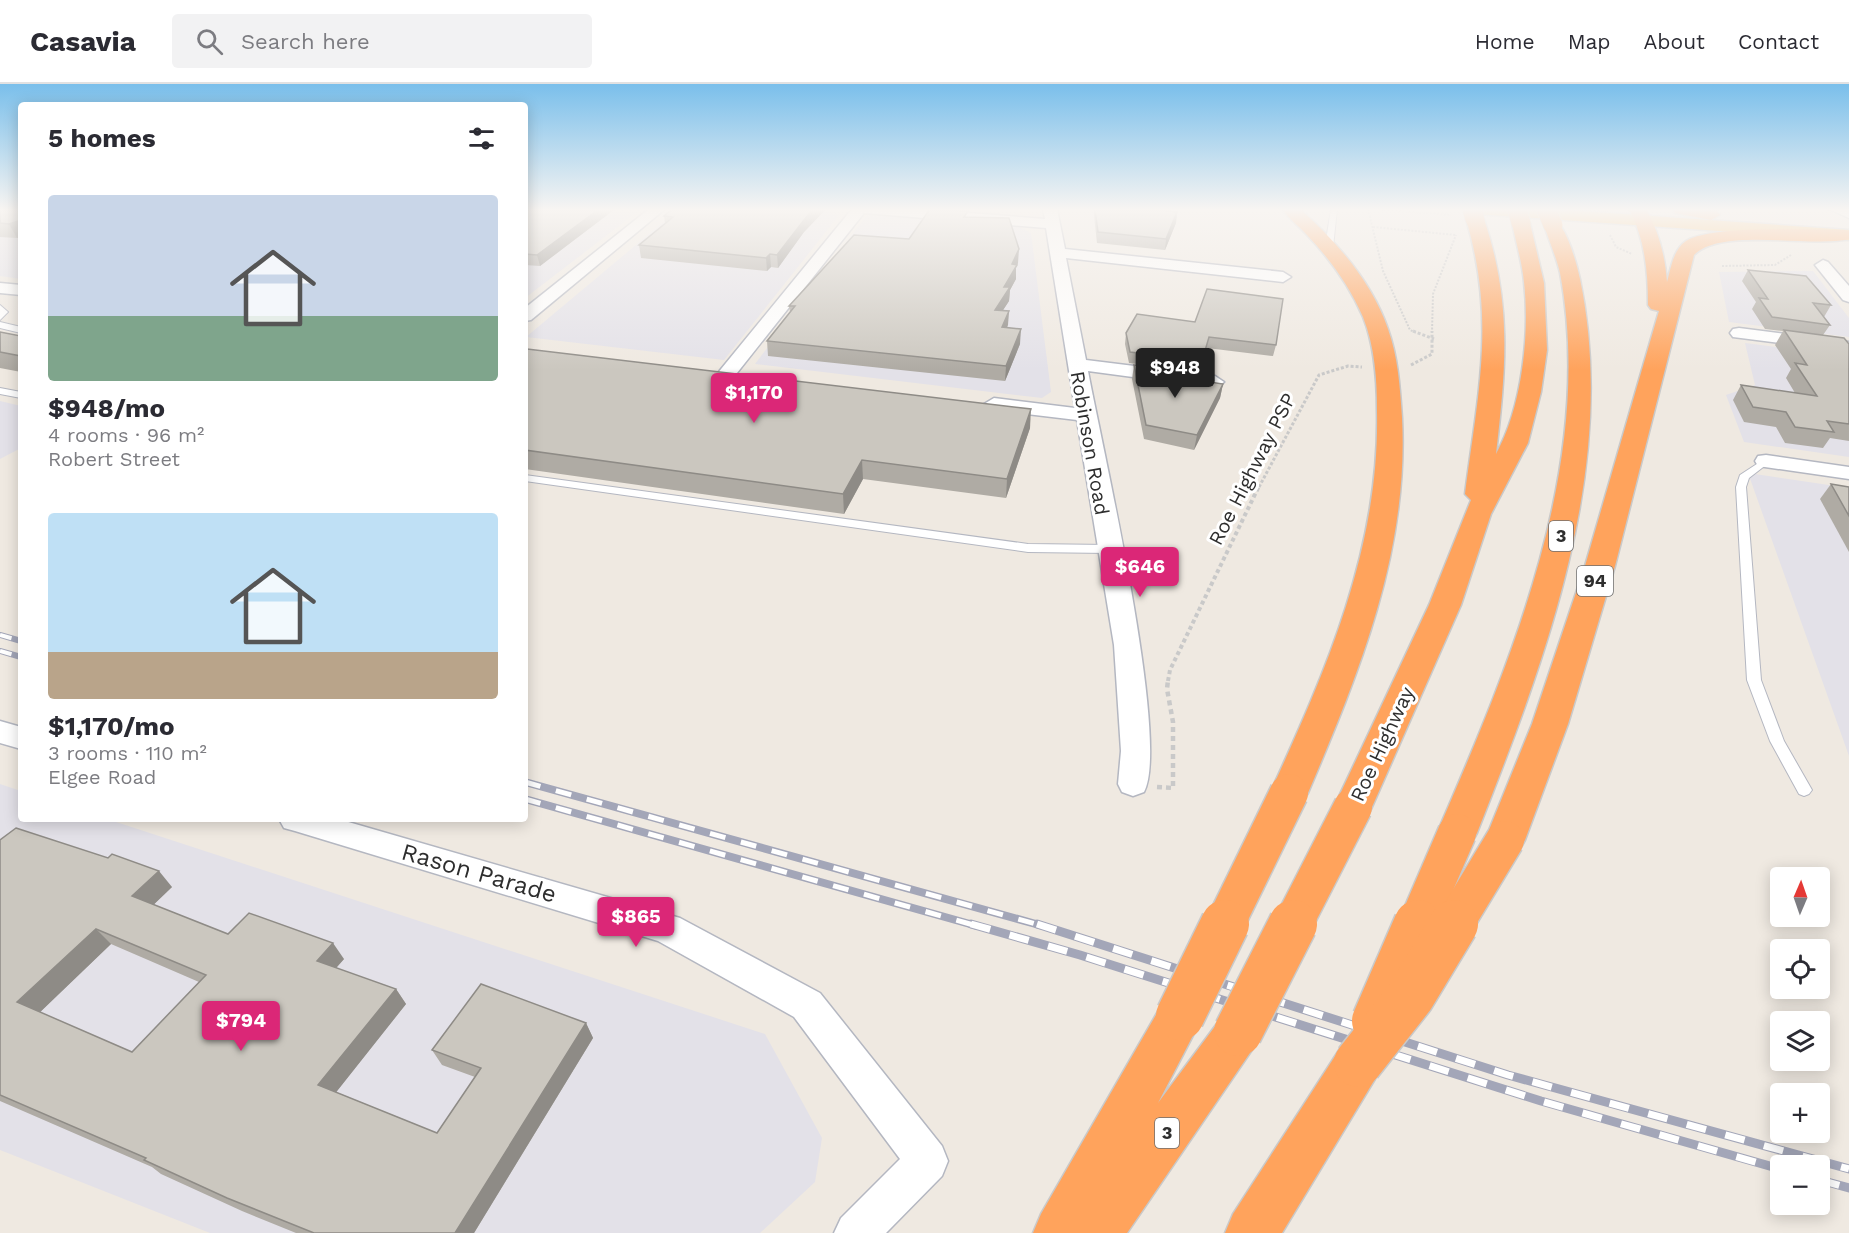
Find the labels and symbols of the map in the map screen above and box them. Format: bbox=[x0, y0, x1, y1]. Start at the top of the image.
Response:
pin: $948 bbox=[1139, 348, 1211, 399]
street label: Robinson Road bbox=[1066, 369, 1114, 517]
pin: $1,170 bbox=[705, 373, 803, 424]
street label: Roe Highway PSP bbox=[1203, 389, 1301, 549]
road number: 3 bbox=[1549, 521, 1573, 551]
pin: $646 bbox=[1104, 547, 1176, 598]
road number: 94 bbox=[1577, 566, 1613, 596]
street label: Roe Highway bbox=[1345, 682, 1419, 805]
street label: Rason Parade bbox=[398, 838, 560, 908]
north arrow bbox=[1770, 867, 1830, 927]
pin: $865 bbox=[600, 897, 672, 948]
pin: $794 bbox=[205, 1001, 277, 1052]
road number: 3 bbox=[1155, 1118, 1179, 1148]

